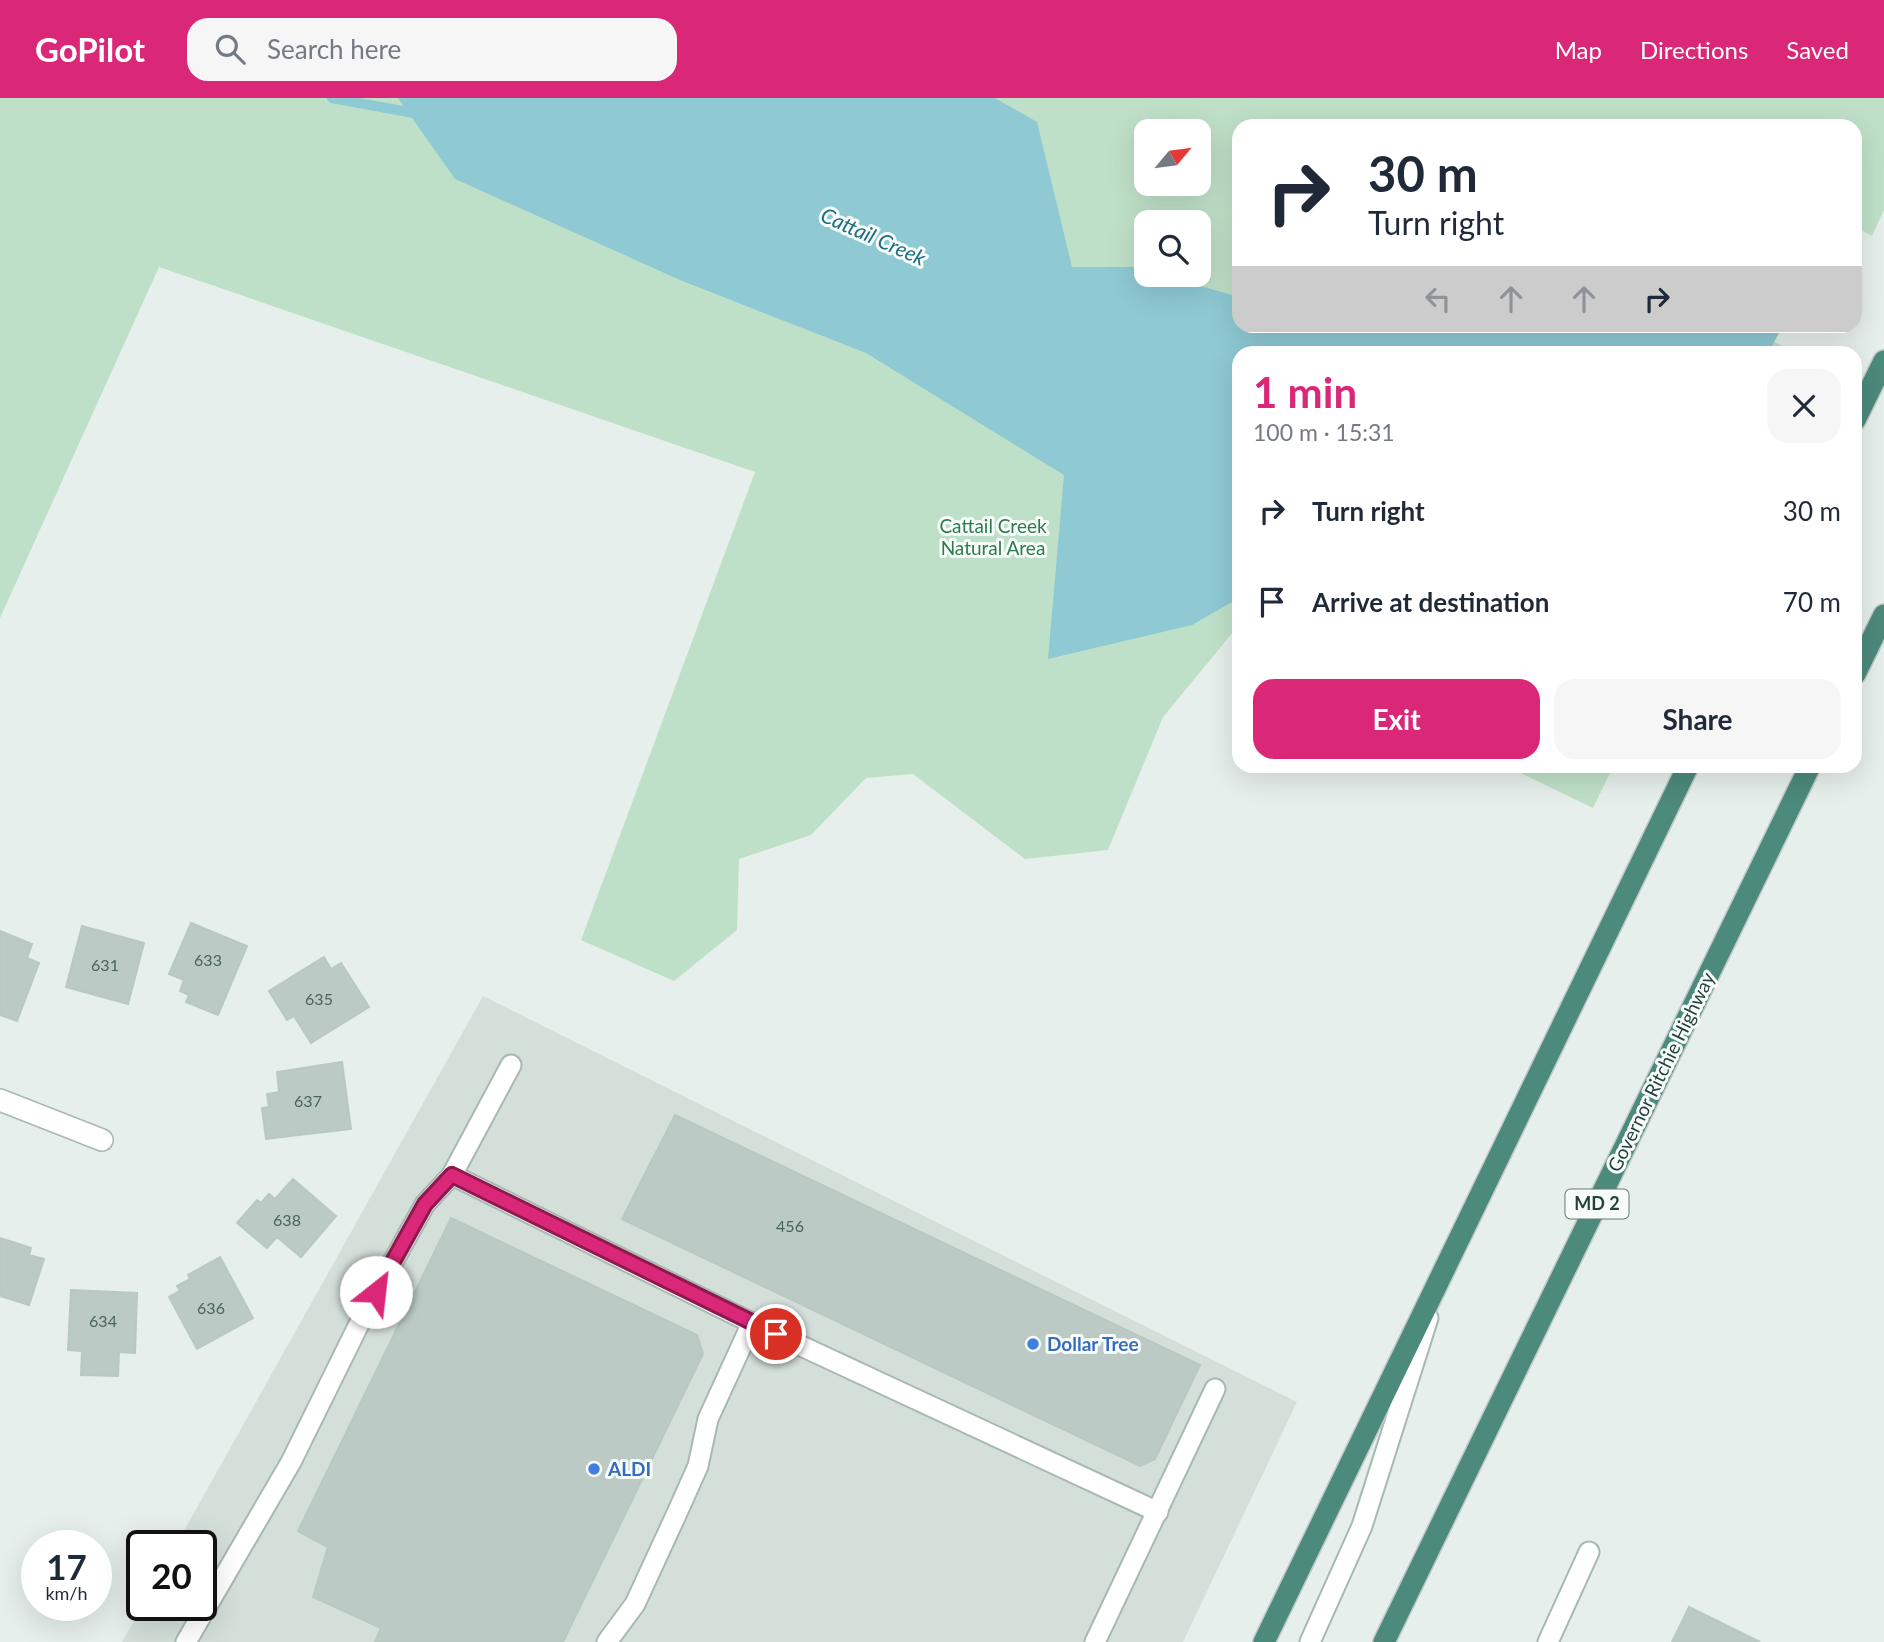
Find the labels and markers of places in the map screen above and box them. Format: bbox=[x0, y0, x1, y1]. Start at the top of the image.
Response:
pin bbox=[746, 1304, 806, 1364]
place label: Dollar Tree bbox=[1047, 1332, 1139, 1355]
marker: Dollar Tree bbox=[1025, 1336, 1041, 1352]
place label: ALDI bbox=[607, 1457, 651, 1480]
marker: ALDI bbox=[586, 1461, 602, 1477]

